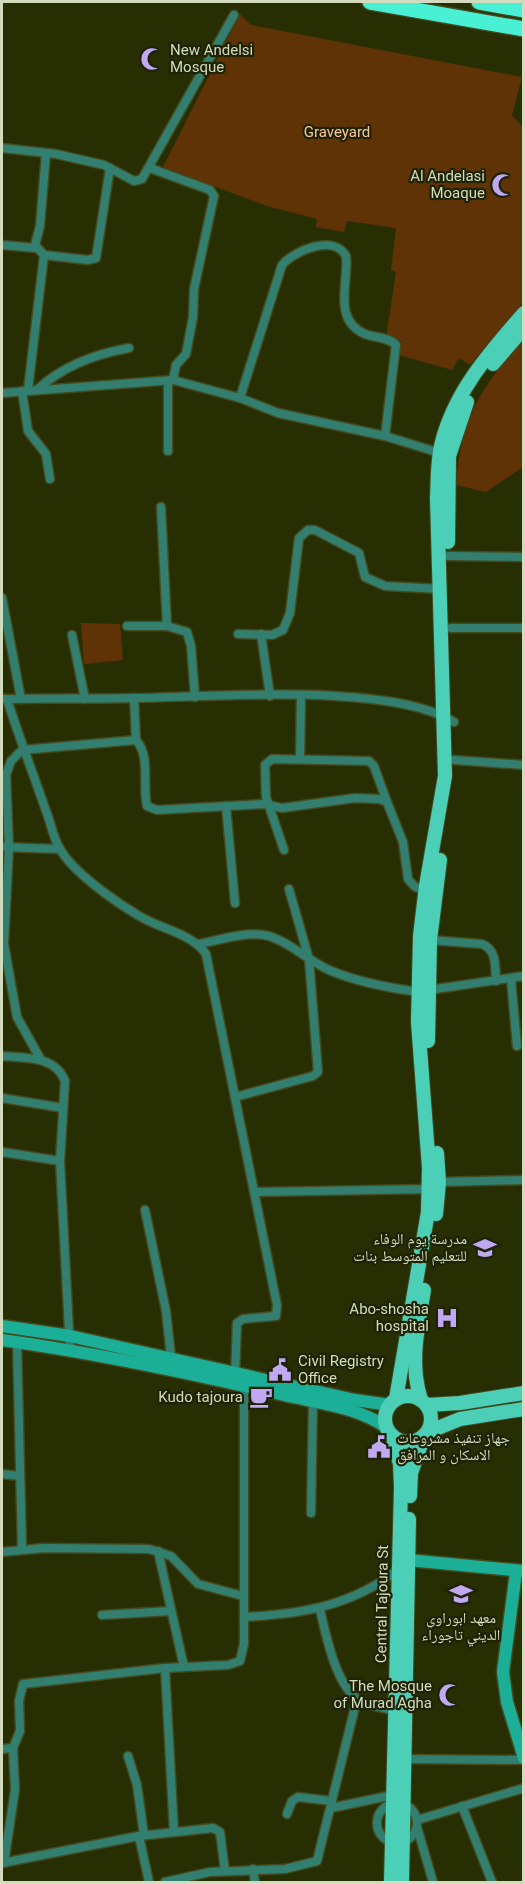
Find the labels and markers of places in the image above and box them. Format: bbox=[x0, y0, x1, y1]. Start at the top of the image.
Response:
place label: New Andelsi Mosque bbox=[170, 41, 253, 76]
mosque icon: New Andelsi Mosque bbox=[139, 46, 165, 72]
place label: Al Andelasi Moaque bbox=[410, 167, 485, 202]
mosque icon: Al Andelasi Moaque bbox=[490, 172, 516, 198]
place label: مدرسة يوم الوفاء للتعليم المتوسط بنات bbox=[353, 1230, 467, 1266]
school or university icon: مدرسة يوم الوفاء للتعليم المتوسط بنات bbox=[472, 1235, 498, 1261]
place label: Abo-shosha hospital bbox=[349, 1300, 429, 1335]
hospital icon: Abo-shosha hospital bbox=[434, 1305, 460, 1331]
place label: Civil Registry Office bbox=[298, 1352, 384, 1387]
public building icon: Civil Registry Office bbox=[267, 1357, 293, 1383]
cafe icon: Kudo tajoura bbox=[248, 1384, 274, 1410]
place label: Kudo tajoura bbox=[158, 1388, 243, 1406]
place label: جهاز تنفيذ مشروعات الاسكان و المرافق bbox=[397, 1429, 510, 1465]
public building icon: جهاز تنفيذ مشروعات الاسكان و المرافق bbox=[366, 1434, 392, 1460]
school or university icon: معهد ابوراوي الديني تاجوراء bbox=[448, 1581, 474, 1607]
place label: معهد ابوراوي الديني تاجوراء bbox=[422, 1609, 500, 1647]
place label: The Mosque of Murad Agha bbox=[333, 1677, 432, 1712]
mosque icon: The Mosque of Murad Agha bbox=[437, 1682, 463, 1708]

